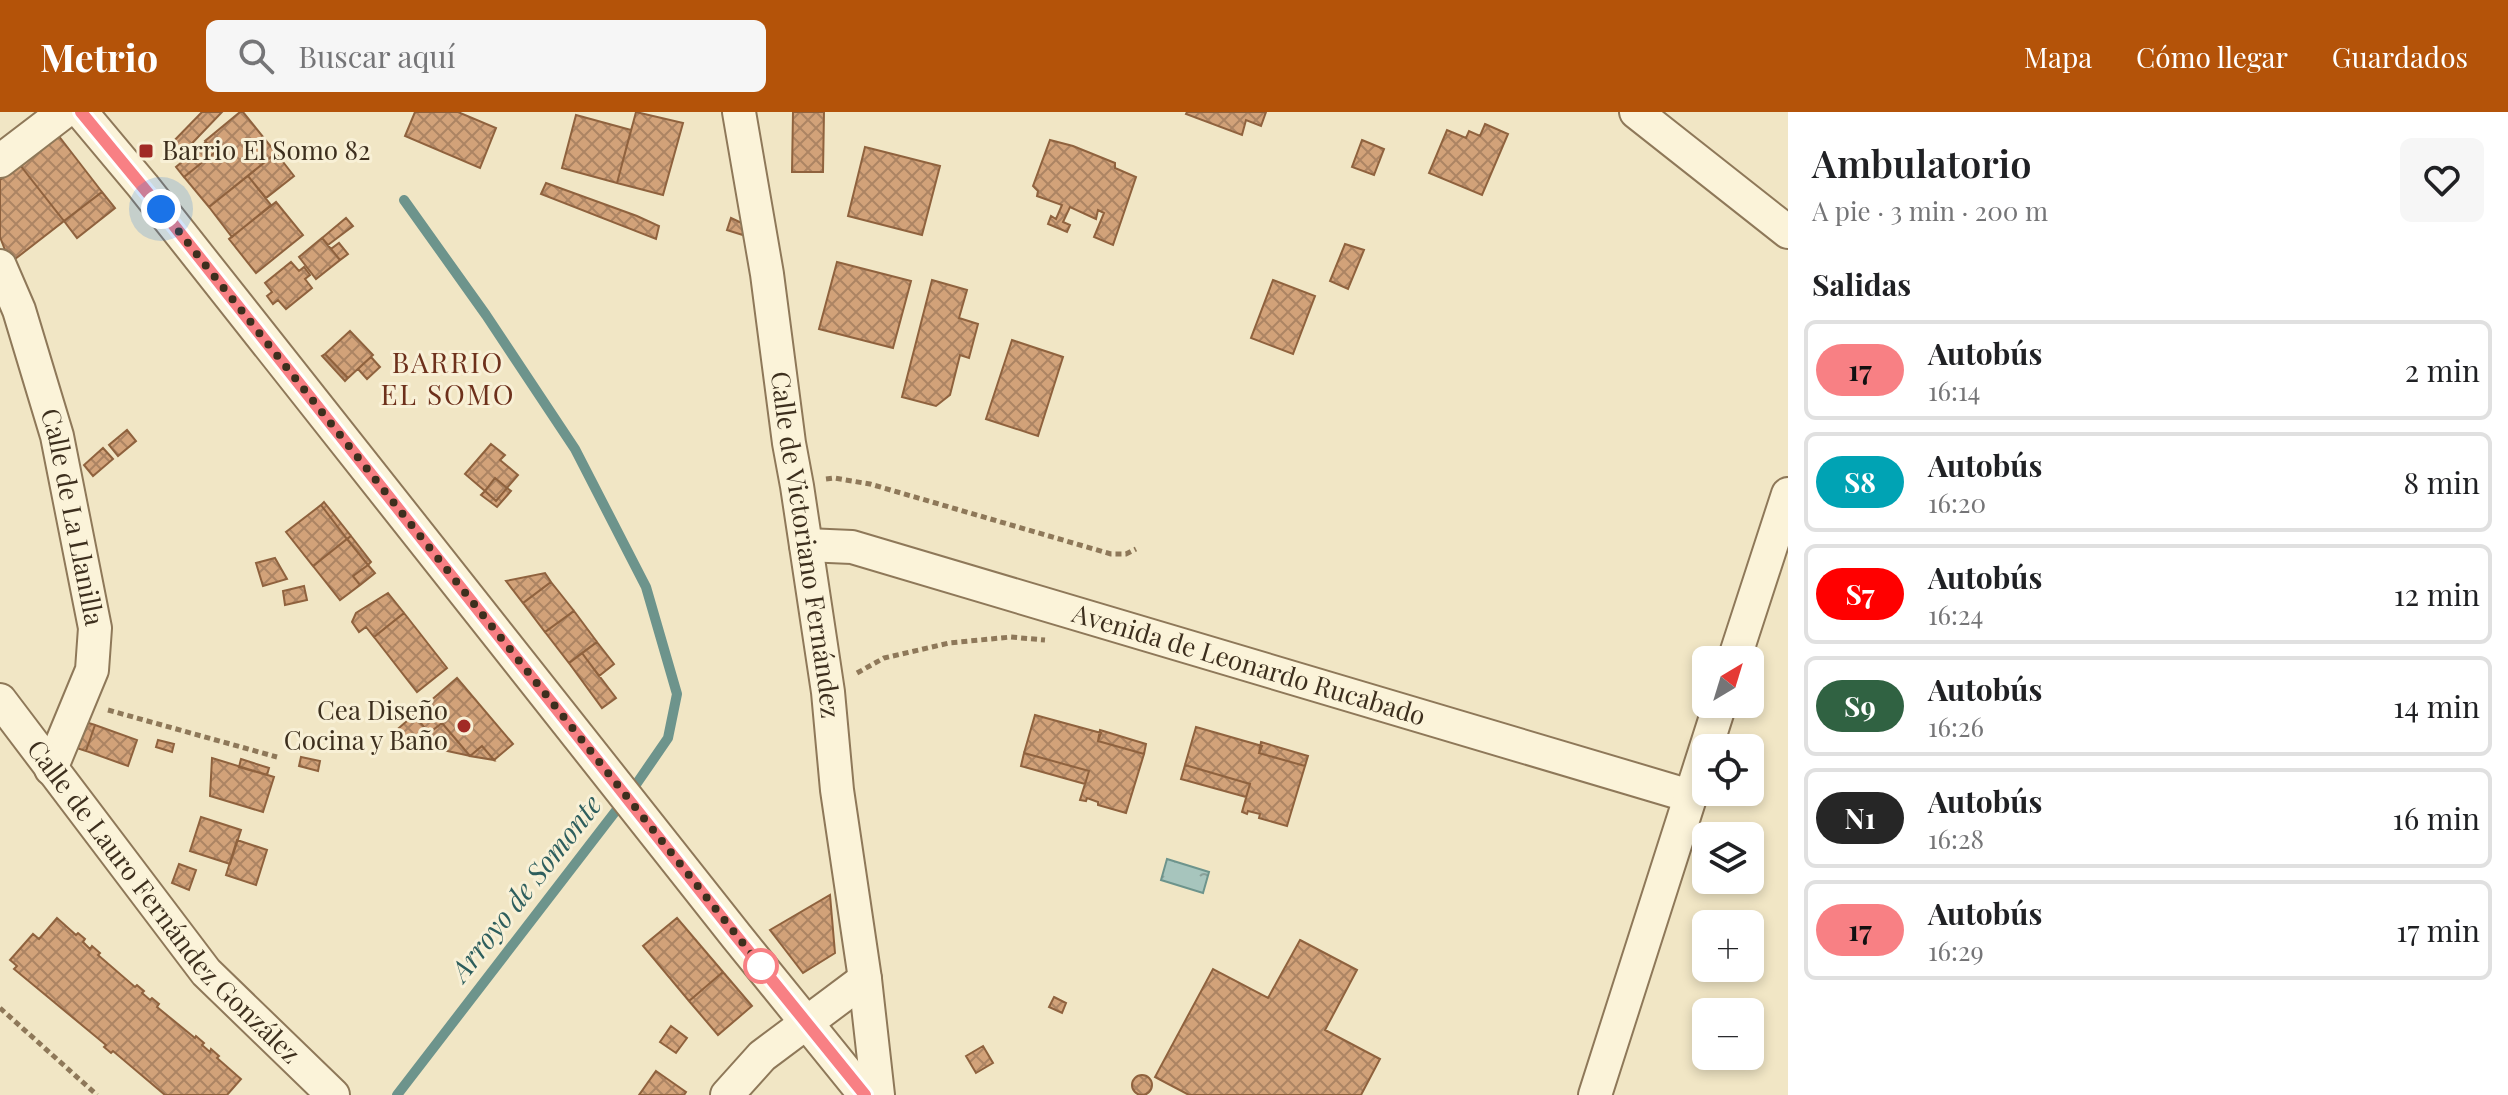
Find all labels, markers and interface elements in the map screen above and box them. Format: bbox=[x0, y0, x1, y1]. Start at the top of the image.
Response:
search box bbox=[206, 20, 766, 92]
text: Metrio bbox=[40, 31, 158, 82]
icon: search bbox=[234, 34, 278, 78]
text: Buscar aquí bbox=[298, 36, 456, 76]
text: Mapa bbox=[2024, 38, 2092, 75]
text: Cómo llegar bbox=[2136, 38, 2288, 75]
text: Guardados bbox=[2332, 38, 2468, 75]
place label: Barrio El Somo 82 bbox=[162, 132, 370, 167]
text: Ambulatorio bbox=[1812, 137, 2032, 188]
button: heart bbox=[2400, 138, 2484, 222]
marker: Barrio El Somo 82 bbox=[137, 142, 155, 160]
your location bbox=[141, 189, 181, 229]
text: A pie · 3 min · 200 m bbox=[1812, 193, 2048, 228]
text: Salidas bbox=[1812, 264, 1911, 304]
text: Autobús bbox=[1928, 333, 2042, 373]
district label: BARRIO EL SOMO bbox=[380, 343, 516, 412]
text: 2 min bbox=[2405, 350, 2480, 390]
text: 17 bbox=[1848, 351, 1872, 388]
street label: Calle de Victoriano Fernández bbox=[764, 369, 849, 720]
text: 16:14 bbox=[1928, 373, 1980, 408]
street label: Calle de La Llanilla bbox=[34, 404, 113, 628]
text: Autobús bbox=[1928, 445, 2042, 485]
text: 8 min bbox=[2404, 462, 2480, 502]
text: S8 bbox=[1844, 463, 1876, 500]
text: 16:20 bbox=[1928, 485, 1986, 520]
text: Autobús bbox=[1928, 557, 2042, 597]
text: 12 min bbox=[2394, 574, 2480, 614]
text: S7 bbox=[1845, 575, 1875, 612]
street label: Avenida de Leonardo Rucabado bbox=[1067, 594, 1430, 732]
text: 16:24 bbox=[1928, 597, 1983, 632]
north arrow bbox=[1692, 646, 1764, 718]
map controls bbox=[1692, 646, 1764, 1070]
text: Autobús bbox=[1928, 669, 2042, 709]
text: 14 min bbox=[2393, 686, 2480, 726]
text: S9 bbox=[1844, 687, 1876, 724]
place label: Cea Diseño Cocina y Baño bbox=[284, 692, 448, 757]
text: 16:26 bbox=[1928, 709, 1984, 744]
marker: Cea Diseño Cocina y Baño bbox=[455, 717, 473, 735]
street label: Calle de Lauro Fernández González bbox=[20, 732, 309, 1070]
button: locate bbox=[1692, 734, 1764, 806]
text: Autobús bbox=[1928, 781, 2042, 821]
water label: Arroyo de Somonte bbox=[439, 787, 609, 990]
text: 16 min bbox=[2393, 798, 2480, 838]
text: N1 bbox=[1845, 799, 1875, 836]
text: 16:28 bbox=[1928, 821, 1984, 856]
button: layers bbox=[1692, 822, 1764, 894]
text: Autobús bbox=[1928, 893, 2042, 933]
button: + bbox=[1692, 910, 1764, 982]
text: 17 min bbox=[2396, 910, 2480, 950]
text: 17 bbox=[1848, 911, 1872, 948]
text: 16:29 bbox=[1928, 933, 1984, 968]
unlabelled marker bbox=[744, 949, 778, 983]
button: − bbox=[1692, 998, 1764, 1070]

